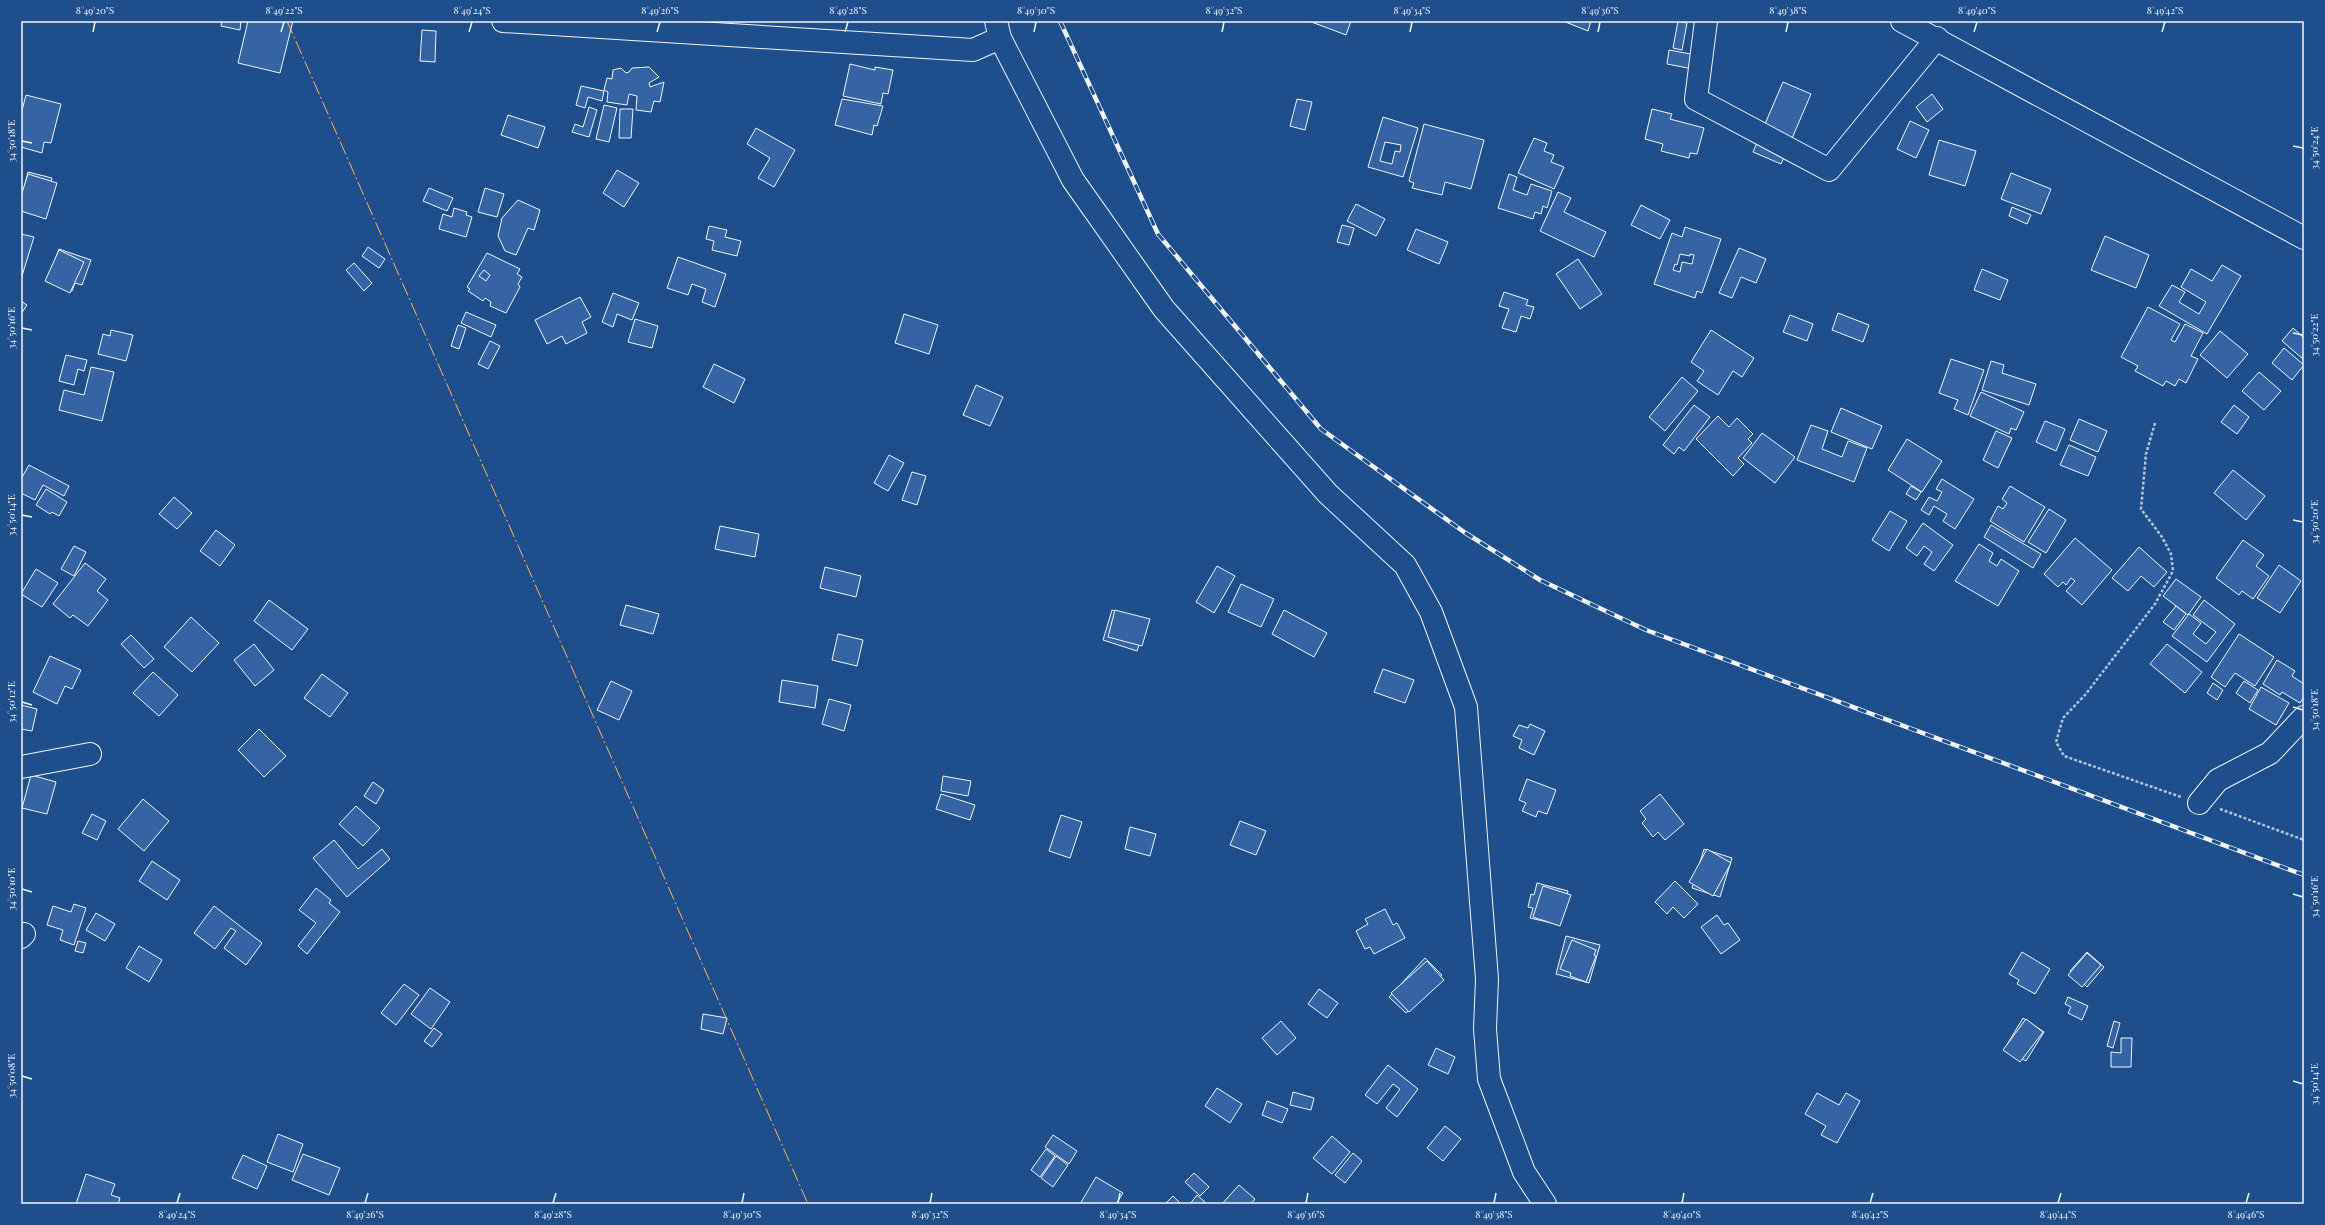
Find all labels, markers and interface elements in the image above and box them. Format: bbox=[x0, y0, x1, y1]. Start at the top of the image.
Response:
text: 8°49'20"S bbox=[76, 3, 114, 17]
text: 8°49'22"S bbox=[265, 3, 303, 17]
text: 8°49'24"S bbox=[453, 3, 491, 17]
text: 8°49'26"S bbox=[641, 3, 679, 17]
text: 8°49'28"S bbox=[829, 3, 867, 17]
text: 8°49'30"S bbox=[1017, 3, 1055, 17]
text: 8°49'32"S bbox=[1206, 3, 1242, 17]
text: 8°49'34"S bbox=[1394, 3, 1430, 17]
text: 8°49'36"S bbox=[1581, 3, 1619, 17]
text: 8°49'38"S bbox=[1769, 3, 1807, 17]
text: 8°49'40"S bbox=[1958, 3, 1996, 17]
text: 8°49'42"S bbox=[2147, 3, 2183, 17]
text: 34°50'18"E bbox=[4, 120, 18, 162]
text: 34°50'24"E bbox=[2307, 127, 2321, 169]
text: 34°50'16"E bbox=[4, 307, 18, 349]
text: 34°50'22"E bbox=[2307, 314, 2321, 356]
text: 34°50'14"E bbox=[4, 494, 18, 536]
text: 34°50'20"E bbox=[2307, 500, 2321, 544]
text: 34°50'12"E bbox=[4, 681, 18, 723]
text: 34°50'18"E bbox=[2307, 689, 2321, 731]
text: 34°50'10"E bbox=[4, 867, 18, 911]
text: 34°50'16"E bbox=[2307, 876, 2321, 918]
text: 34°50'08"E bbox=[4, 1054, 18, 1098]
text: 34°50'14"E bbox=[2307, 1063, 2321, 1105]
text: 8°49'24"S bbox=[158, 1207, 196, 1221]
text: 8°49'26"S bbox=[346, 1207, 384, 1221]
text: 8°49'28"S bbox=[534, 1207, 572, 1221]
text: 8°49'30"S bbox=[723, 1207, 761, 1221]
text: 8°49'32"S bbox=[912, 1207, 948, 1221]
text: 8°49'34"S bbox=[1100, 1207, 1136, 1221]
text: 8°49'36"S bbox=[1287, 1207, 1325, 1221]
text: 8°49'38"S bbox=[1475, 1207, 1513, 1221]
text: 8°49'40"S bbox=[1663, 1207, 1701, 1221]
text: 8°49'42"S bbox=[1852, 1207, 1888, 1221]
text: 8°49'44"S bbox=[2040, 1207, 2076, 1221]
text: 8°49'46"S bbox=[2228, 1207, 2264, 1221]

